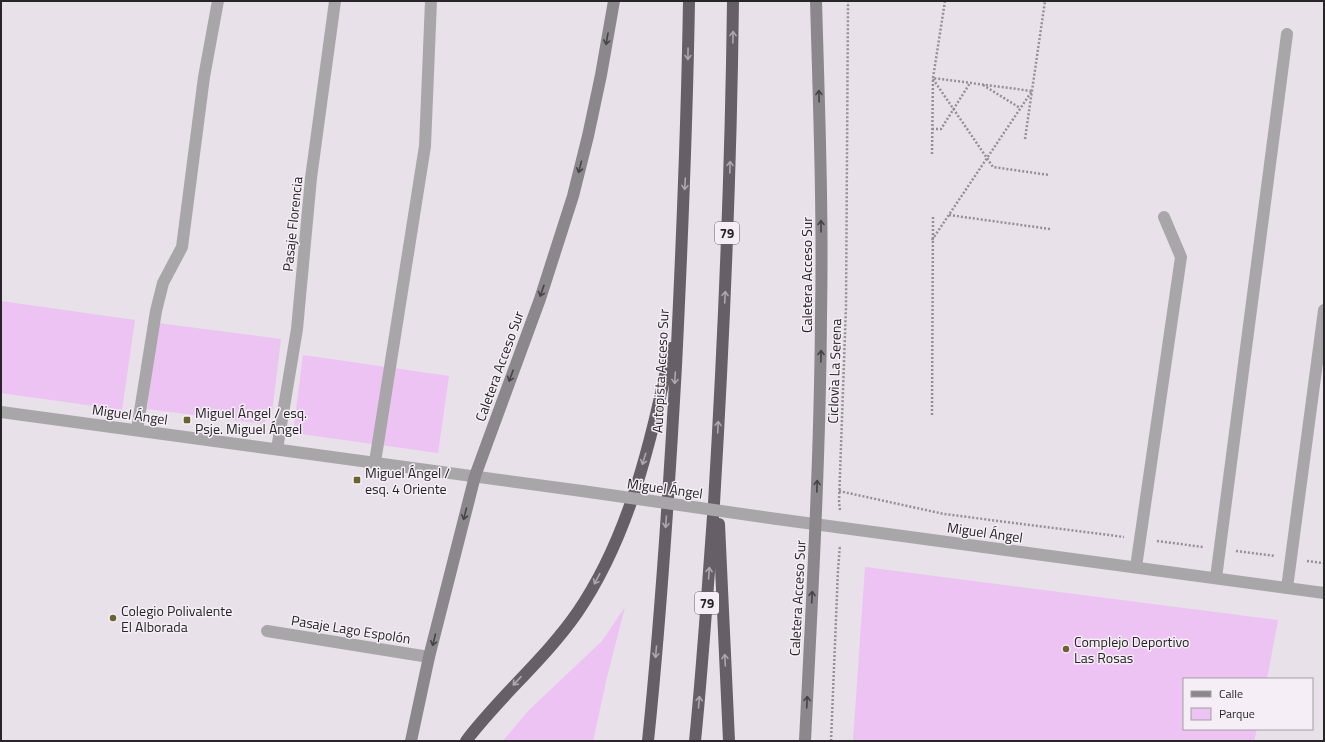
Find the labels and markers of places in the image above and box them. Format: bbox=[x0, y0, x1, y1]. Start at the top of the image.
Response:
place label: Miguel Ángel / esq. Psje. Miguel Ángel bbox=[195, 402, 307, 439]
marker: Miguel Ángel / esq. Psje. Miguel Ángel bbox=[182, 415, 192, 425]
place label: Miguel Ángel / esq. 4 Oriente bbox=[365, 462, 450, 499]
marker: Miguel Ángel / esq. 4 Oriente bbox=[352, 475, 362, 485]
place label: Colegio Polivalente El Alborada bbox=[121, 600, 232, 637]
marker: Colegio Polivalente El Alborada bbox=[108, 613, 118, 623]
place label: Complejo Deportivo Las Rosas bbox=[1074, 631, 1190, 668]
marker: Complejo Deportivo Las Rosas bbox=[1061, 644, 1071, 654]

